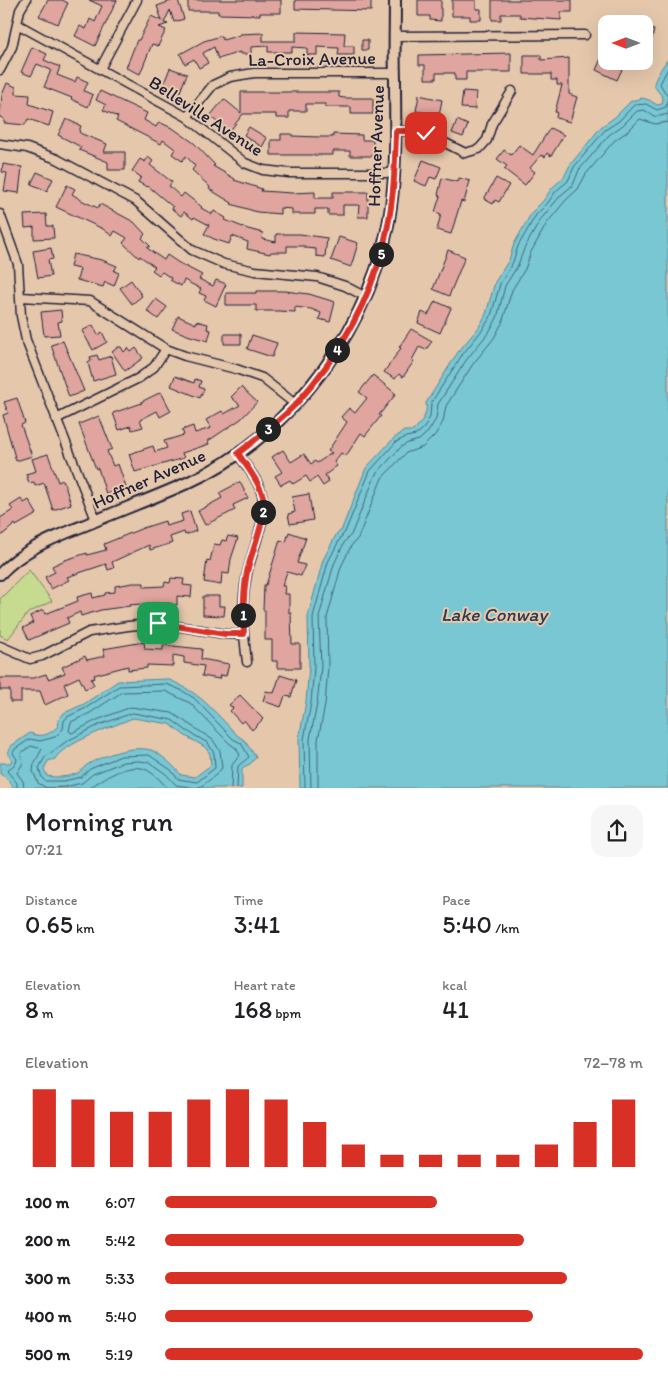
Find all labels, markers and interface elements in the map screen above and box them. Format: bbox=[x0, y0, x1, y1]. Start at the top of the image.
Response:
north arrow bbox=[598, 15, 652, 70]
map controls bbox=[598, 15, 653, 70]
street label: La-Croix Avenue bbox=[248, 47, 376, 71]
street label: Belleville Avenue bbox=[145, 71, 267, 161]
street label: Hoffner Avenue bbox=[363, 85, 389, 207]
pin bbox=[405, 112, 447, 154]
icon: check bbox=[412, 119, 440, 147]
pin: 5 bbox=[368, 242, 394, 266]
text: 5 bbox=[378, 246, 385, 263]
pin: 4 bbox=[324, 338, 350, 362]
text: 4 bbox=[333, 342, 342, 359]
pin: 3 bbox=[256, 416, 280, 442]
text: 3 bbox=[265, 421, 272, 438]
street label: Hoffner Avenue bbox=[89, 444, 209, 514]
pin: 2 bbox=[250, 500, 276, 524]
text: 2 bbox=[260, 504, 267, 521]
pin bbox=[137, 602, 179, 644]
pin: 1 bbox=[230, 602, 256, 628]
water label: Lake Conway bbox=[441, 603, 549, 626]
text: 1 bbox=[240, 607, 247, 624]
icon: arrive bbox=[144, 609, 172, 637]
text: Morning run bbox=[25, 804, 173, 838]
button: share bbox=[591, 805, 643, 857]
text: 07:21 bbox=[25, 840, 63, 859]
text: Distance bbox=[25, 892, 77, 909]
text: Time bbox=[234, 892, 264, 909]
text: Pace bbox=[442, 892, 470, 909]
text: 0.65 bbox=[25, 909, 73, 939]
text: 3:41 bbox=[234, 909, 280, 939]
text: 5:40 bbox=[442, 909, 492, 939]
text: km bbox=[73, 920, 95, 937]
text: /km bbox=[492, 920, 520, 937]
text: Elevation bbox=[25, 977, 81, 994]
text: Heart rate bbox=[234, 977, 296, 994]
text: kcal bbox=[442, 977, 467, 994]
text: 8 bbox=[25, 994, 39, 1024]
text: 168 bbox=[234, 994, 272, 1024]
text: 41 bbox=[442, 994, 469, 1024]
text: m bbox=[39, 1005, 54, 1022]
text: bpm bbox=[272, 1005, 301, 1022]
text: Elevation bbox=[25, 1053, 89, 1072]
text: 72–78 m bbox=[584, 1053, 643, 1072]
text: 100 m bbox=[25, 1193, 69, 1212]
text: 6:07 bbox=[105, 1193, 135, 1212]
text: 200 m bbox=[25, 1231, 70, 1250]
text: 5:42 bbox=[105, 1231, 135, 1250]
text: 300 m bbox=[25, 1269, 71, 1288]
text: 5:33 bbox=[105, 1269, 135, 1288]
text: 400 m bbox=[25, 1307, 71, 1326]
text: 5:40 bbox=[105, 1307, 137, 1326]
text: 500 m bbox=[25, 1345, 70, 1364]
text: 5:19 bbox=[105, 1345, 133, 1364]

